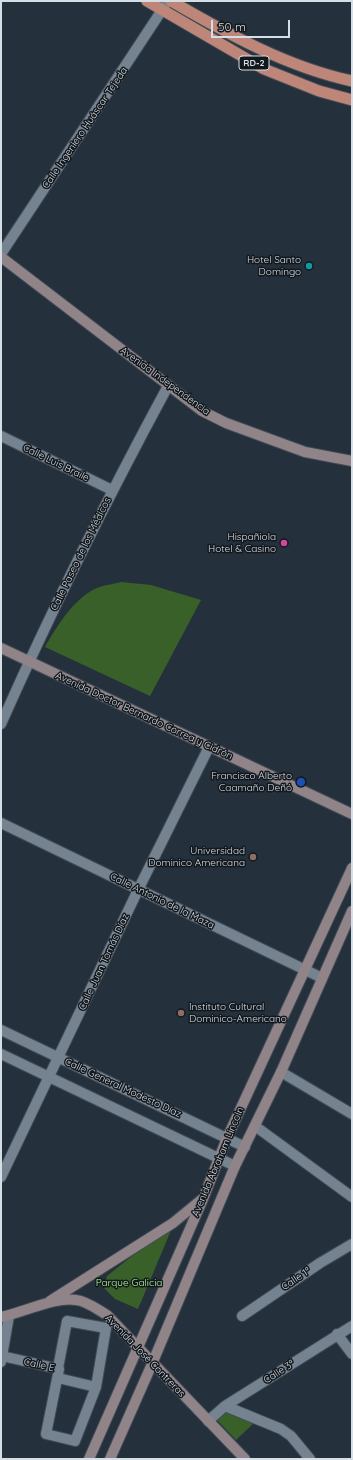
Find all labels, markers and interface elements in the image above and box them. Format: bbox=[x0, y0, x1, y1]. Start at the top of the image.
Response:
scale bar bbox=[213, 12, 292, 38]
text: 50 m bbox=[218, 19, 246, 34]
road number: RD-2 bbox=[239, 56, 269, 70]
street label: Calle Ingeniero Huáscar Tejeda bbox=[40, 65, 130, 191]
place label: Hotel Santo Domingo bbox=[247, 254, 301, 278]
marker: Hotel Santo Domingo bbox=[304, 261, 314, 271]
street label: Avenida Independencia bbox=[118, 344, 212, 418]
street label: Calle Luis Braile bbox=[21, 442, 91, 484]
street label: Calle Paseo de los Médicos bbox=[48, 495, 114, 613]
place label: Hispañiola Hotel & Casino bbox=[208, 531, 276, 554]
marker: Hispañiola Hotel & Casino bbox=[279, 538, 289, 548]
street label: Avenida Doctor Bernardo Correa y Cidrón bbox=[54, 670, 234, 762]
place label: Francisco Alberto Caamaño Deñó bbox=[211, 770, 292, 794]
marker: Francisco Alberto Caamaño Deñó bbox=[295, 776, 307, 788]
place label: Universidad Dominico Americana bbox=[148, 845, 245, 868]
marker: Universidad Dominico Americana bbox=[248, 852, 258, 862]
street label: Calle Antonio de la Maza bbox=[108, 871, 216, 931]
street label: Calle Juan Tomás Díaz bbox=[76, 912, 132, 1012]
place label: Instituto Cultural Dominico-Americano bbox=[189, 1001, 287, 1024]
marker: Instituto Cultural Dominico-Americano bbox=[176, 1008, 186, 1018]
street label: Calle General Modesto Díaz bbox=[63, 1056, 183, 1120]
street label: Avenida Abraham Lincoln bbox=[189, 1105, 247, 1219]
street label: Calle 1ª bbox=[279, 1265, 313, 1293]
park label: Parque Galicia bbox=[96, 1277, 162, 1289]
street label: Avenida José Contreras bbox=[102, 1312, 188, 1400]
street label: Calle E bbox=[22, 1356, 56, 1374]
street label: Calle 3ª bbox=[261, 1358, 297, 1386]

